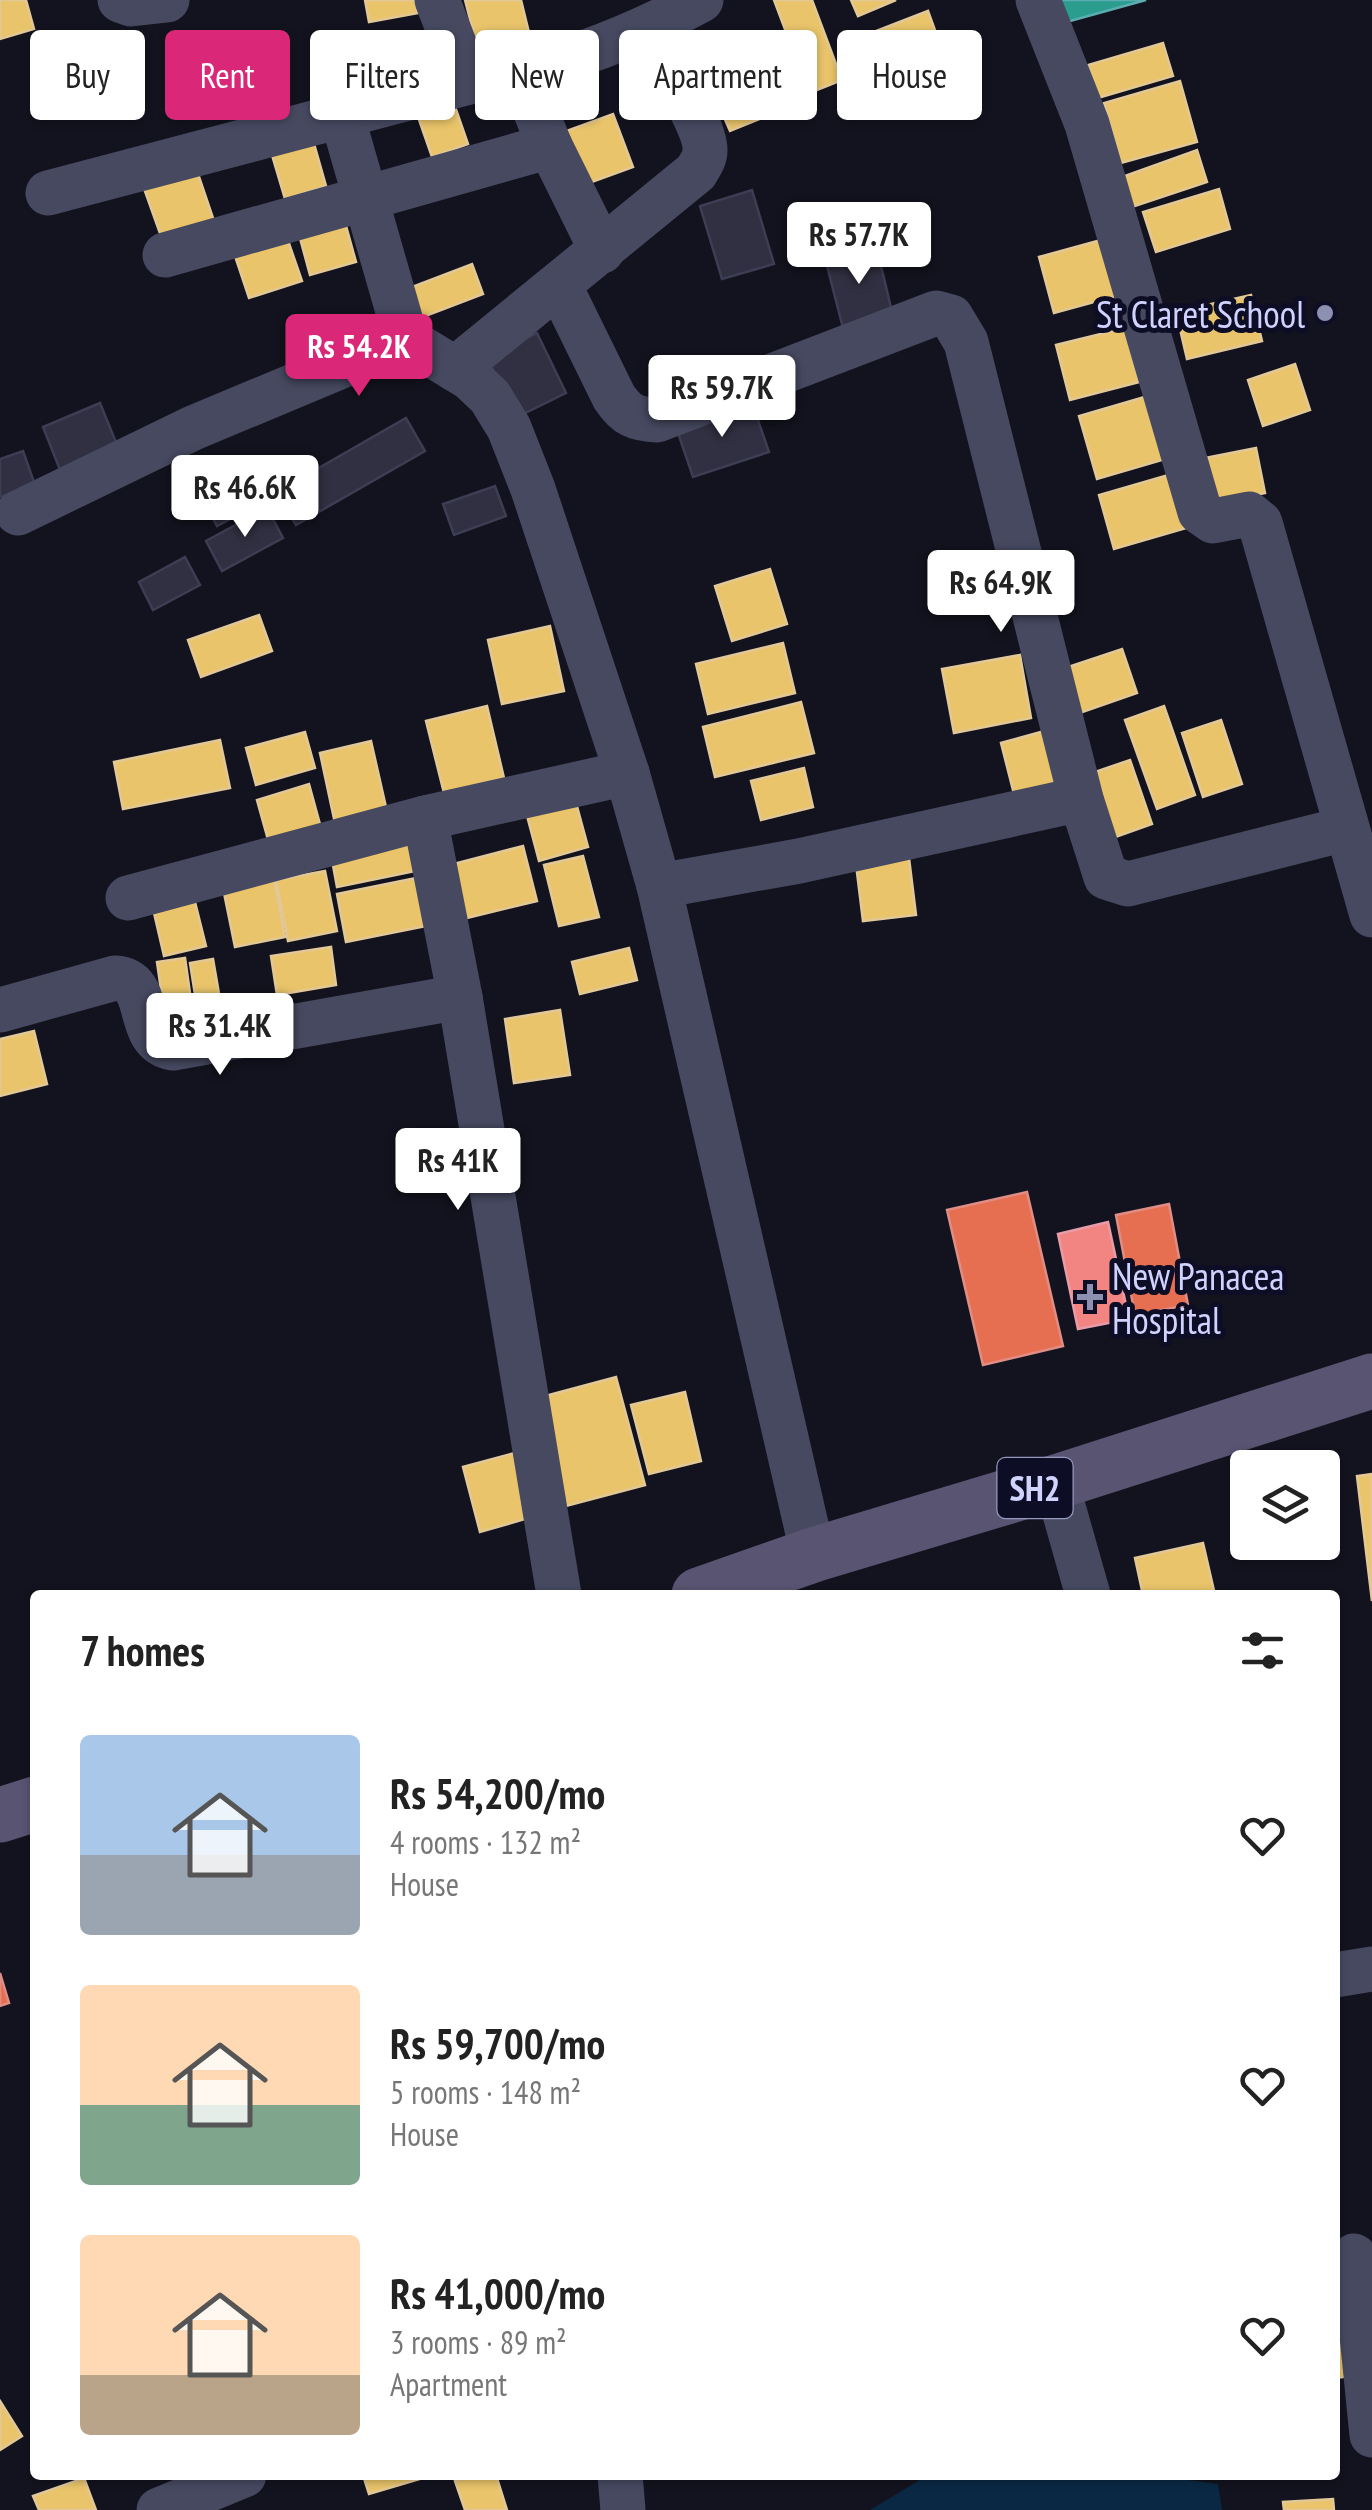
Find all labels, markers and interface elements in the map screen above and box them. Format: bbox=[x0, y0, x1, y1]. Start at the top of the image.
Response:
chip: Buy bbox=[30, 30, 145, 120]
chip: Rent bbox=[165, 30, 290, 120]
chip: Filters bbox=[310, 30, 455, 120]
chip: New bbox=[475, 30, 599, 120]
chip: Apartment bbox=[619, 30, 817, 120]
chip: House bbox=[837, 30, 982, 120]
pin: Rs 57.7K bbox=[756, 202, 962, 287]
text: Rs 57.7K bbox=[809, 213, 909, 255]
place label: St Claret School bbox=[1096, 289, 1305, 338]
marker: St Claret School bbox=[1314, 302, 1336, 324]
pin: Rs 54.2K bbox=[256, 314, 462, 399]
text: Rs 54.2K bbox=[307, 325, 411, 367]
pin: Rs 59.7K bbox=[619, 355, 825, 440]
text: Rs 59.7K bbox=[670, 366, 774, 408]
pin: Rs 46.6K bbox=[142, 455, 348, 540]
text: Rs 46.6K bbox=[193, 466, 297, 508]
pin: Rs 64.9K bbox=[898, 550, 1104, 635]
text: Rs 64.9K bbox=[949, 561, 1053, 603]
pin: Rs 31.4K bbox=[117, 993, 323, 1078]
text: Rs 31.4K bbox=[168, 1004, 272, 1046]
pin: Rs 41K bbox=[377, 1128, 539, 1213]
text: Rs 41K bbox=[417, 1139, 499, 1181]
place label: New Panacea Hospital bbox=[1112, 1251, 1285, 1344]
marker: New Panacea Hospital bbox=[1077, 1284, 1103, 1310]
map controls bbox=[1230, 1450, 1340, 1560]
button: layers bbox=[1230, 1450, 1340, 1560]
road number: SH2 bbox=[998, 1458, 1072, 1518]
text: 7 homes bbox=[80, 1623, 205, 1678]
icon: filters bbox=[1235, 1623, 1290, 1678]
text: Rs 54,200/mo bbox=[390, 1766, 605, 1821]
icon: home bbox=[160, 1775, 280, 1895]
icon: heart bbox=[1235, 1808, 1290, 1863]
text: 4 rooms · 132 m² bbox=[390, 1821, 581, 1863]
text: House bbox=[390, 1863, 459, 1905]
text: Rs 59,700/mo bbox=[390, 2016, 605, 2071]
icon: home bbox=[160, 2025, 280, 2145]
icon: heart bbox=[1235, 2058, 1290, 2113]
text: 5 rooms · 148 m² bbox=[390, 2071, 581, 2113]
text: House bbox=[390, 2113, 459, 2155]
text: Rs 41,000/mo bbox=[390, 2266, 605, 2321]
icon: home bbox=[160, 2275, 280, 2395]
icon: heart bbox=[1235, 2308, 1290, 2363]
text: 3 rooms · 89 m² bbox=[390, 2321, 567, 2363]
text: Apartment bbox=[390, 2363, 507, 2405]

